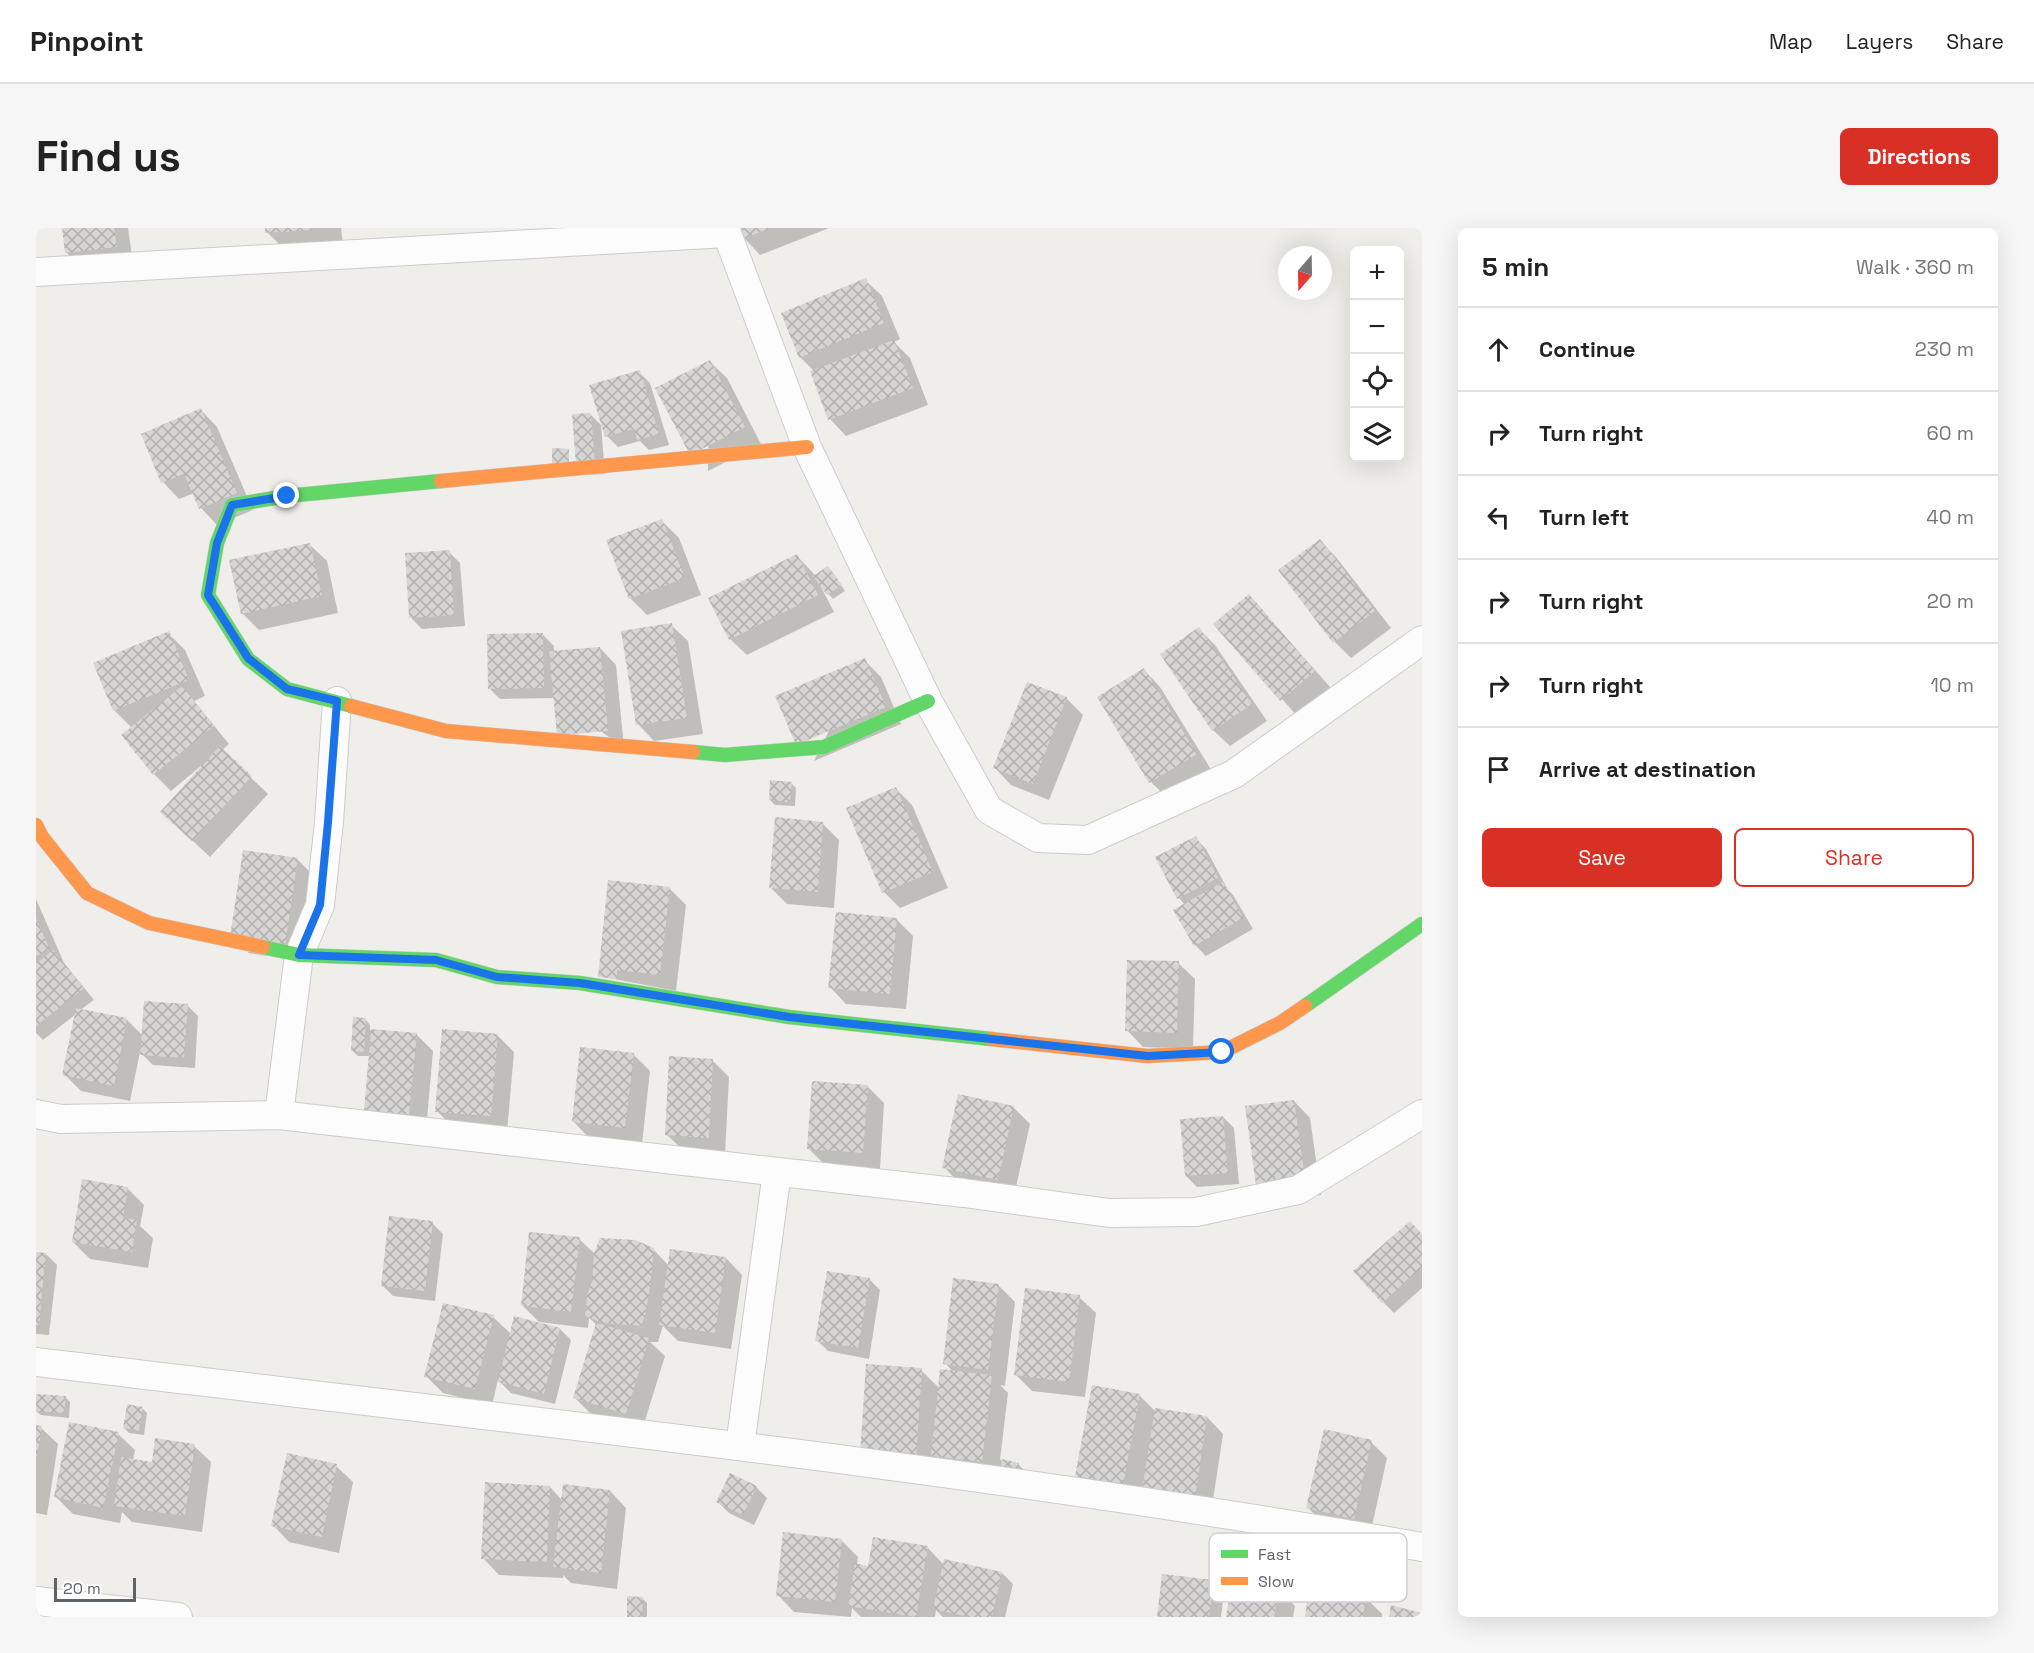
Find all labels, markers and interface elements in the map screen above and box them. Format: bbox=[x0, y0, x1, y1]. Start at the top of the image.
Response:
text: Pinpoint bbox=[30, 23, 144, 59]
text: Map bbox=[1769, 28, 1813, 55]
text: Layers bbox=[1846, 28, 1913, 55]
text: Share bbox=[1946, 28, 2004, 55]
button: Directions bbox=[1840, 128, 1998, 185]
text: Find us bbox=[36, 130, 181, 183]
north arrow bbox=[1278, 246, 1332, 300]
map controls bbox=[1350, 246, 1404, 462]
button: + bbox=[1350, 246, 1404, 300]
text: 5 min bbox=[1482, 250, 1549, 284]
text: Walk · 360 m bbox=[1856, 254, 1974, 280]
button: − bbox=[1350, 300, 1404, 354]
icon: ahead bbox=[1482, 333, 1515, 366]
text: Continue bbox=[1539, 335, 1635, 363]
text: 230 m bbox=[1915, 336, 1974, 362]
button: locate bbox=[1350, 354, 1404, 408]
button: layers bbox=[1350, 408, 1404, 462]
icon: right bbox=[1482, 417, 1515, 450]
text: Turn right bbox=[1539, 419, 1644, 447]
text: 60 m bbox=[1927, 420, 1974, 446]
route end bbox=[273, 482, 299, 508]
icon: left bbox=[1482, 501, 1515, 534]
text: Turn left bbox=[1539, 503, 1629, 531]
text: 40 m bbox=[1926, 504, 1974, 530]
icon: right bbox=[1482, 585, 1515, 618]
text: Turn right bbox=[1539, 587, 1644, 615]
text: 20 m bbox=[1927, 588, 1974, 614]
icon: right bbox=[1482, 669, 1515, 702]
text: Turn right bbox=[1539, 671, 1644, 699]
text: 10 m bbox=[1930, 672, 1974, 698]
icon: arrive bbox=[1482, 753, 1515, 786]
text: Arrive at destination bbox=[1539, 755, 1756, 783]
button: Save bbox=[1482, 828, 1722, 887]
button: Share bbox=[1734, 828, 1974, 887]
route start bbox=[1208, 1038, 1234, 1064]
legend bbox=[1209, 1533, 1407, 1602]
text: Fast bbox=[1258, 1544, 1291, 1565]
text: Slow bbox=[1258, 1571, 1294, 1592]
scale bar bbox=[54, 1575, 136, 1602]
text: 20 m bbox=[63, 1578, 101, 1599]

